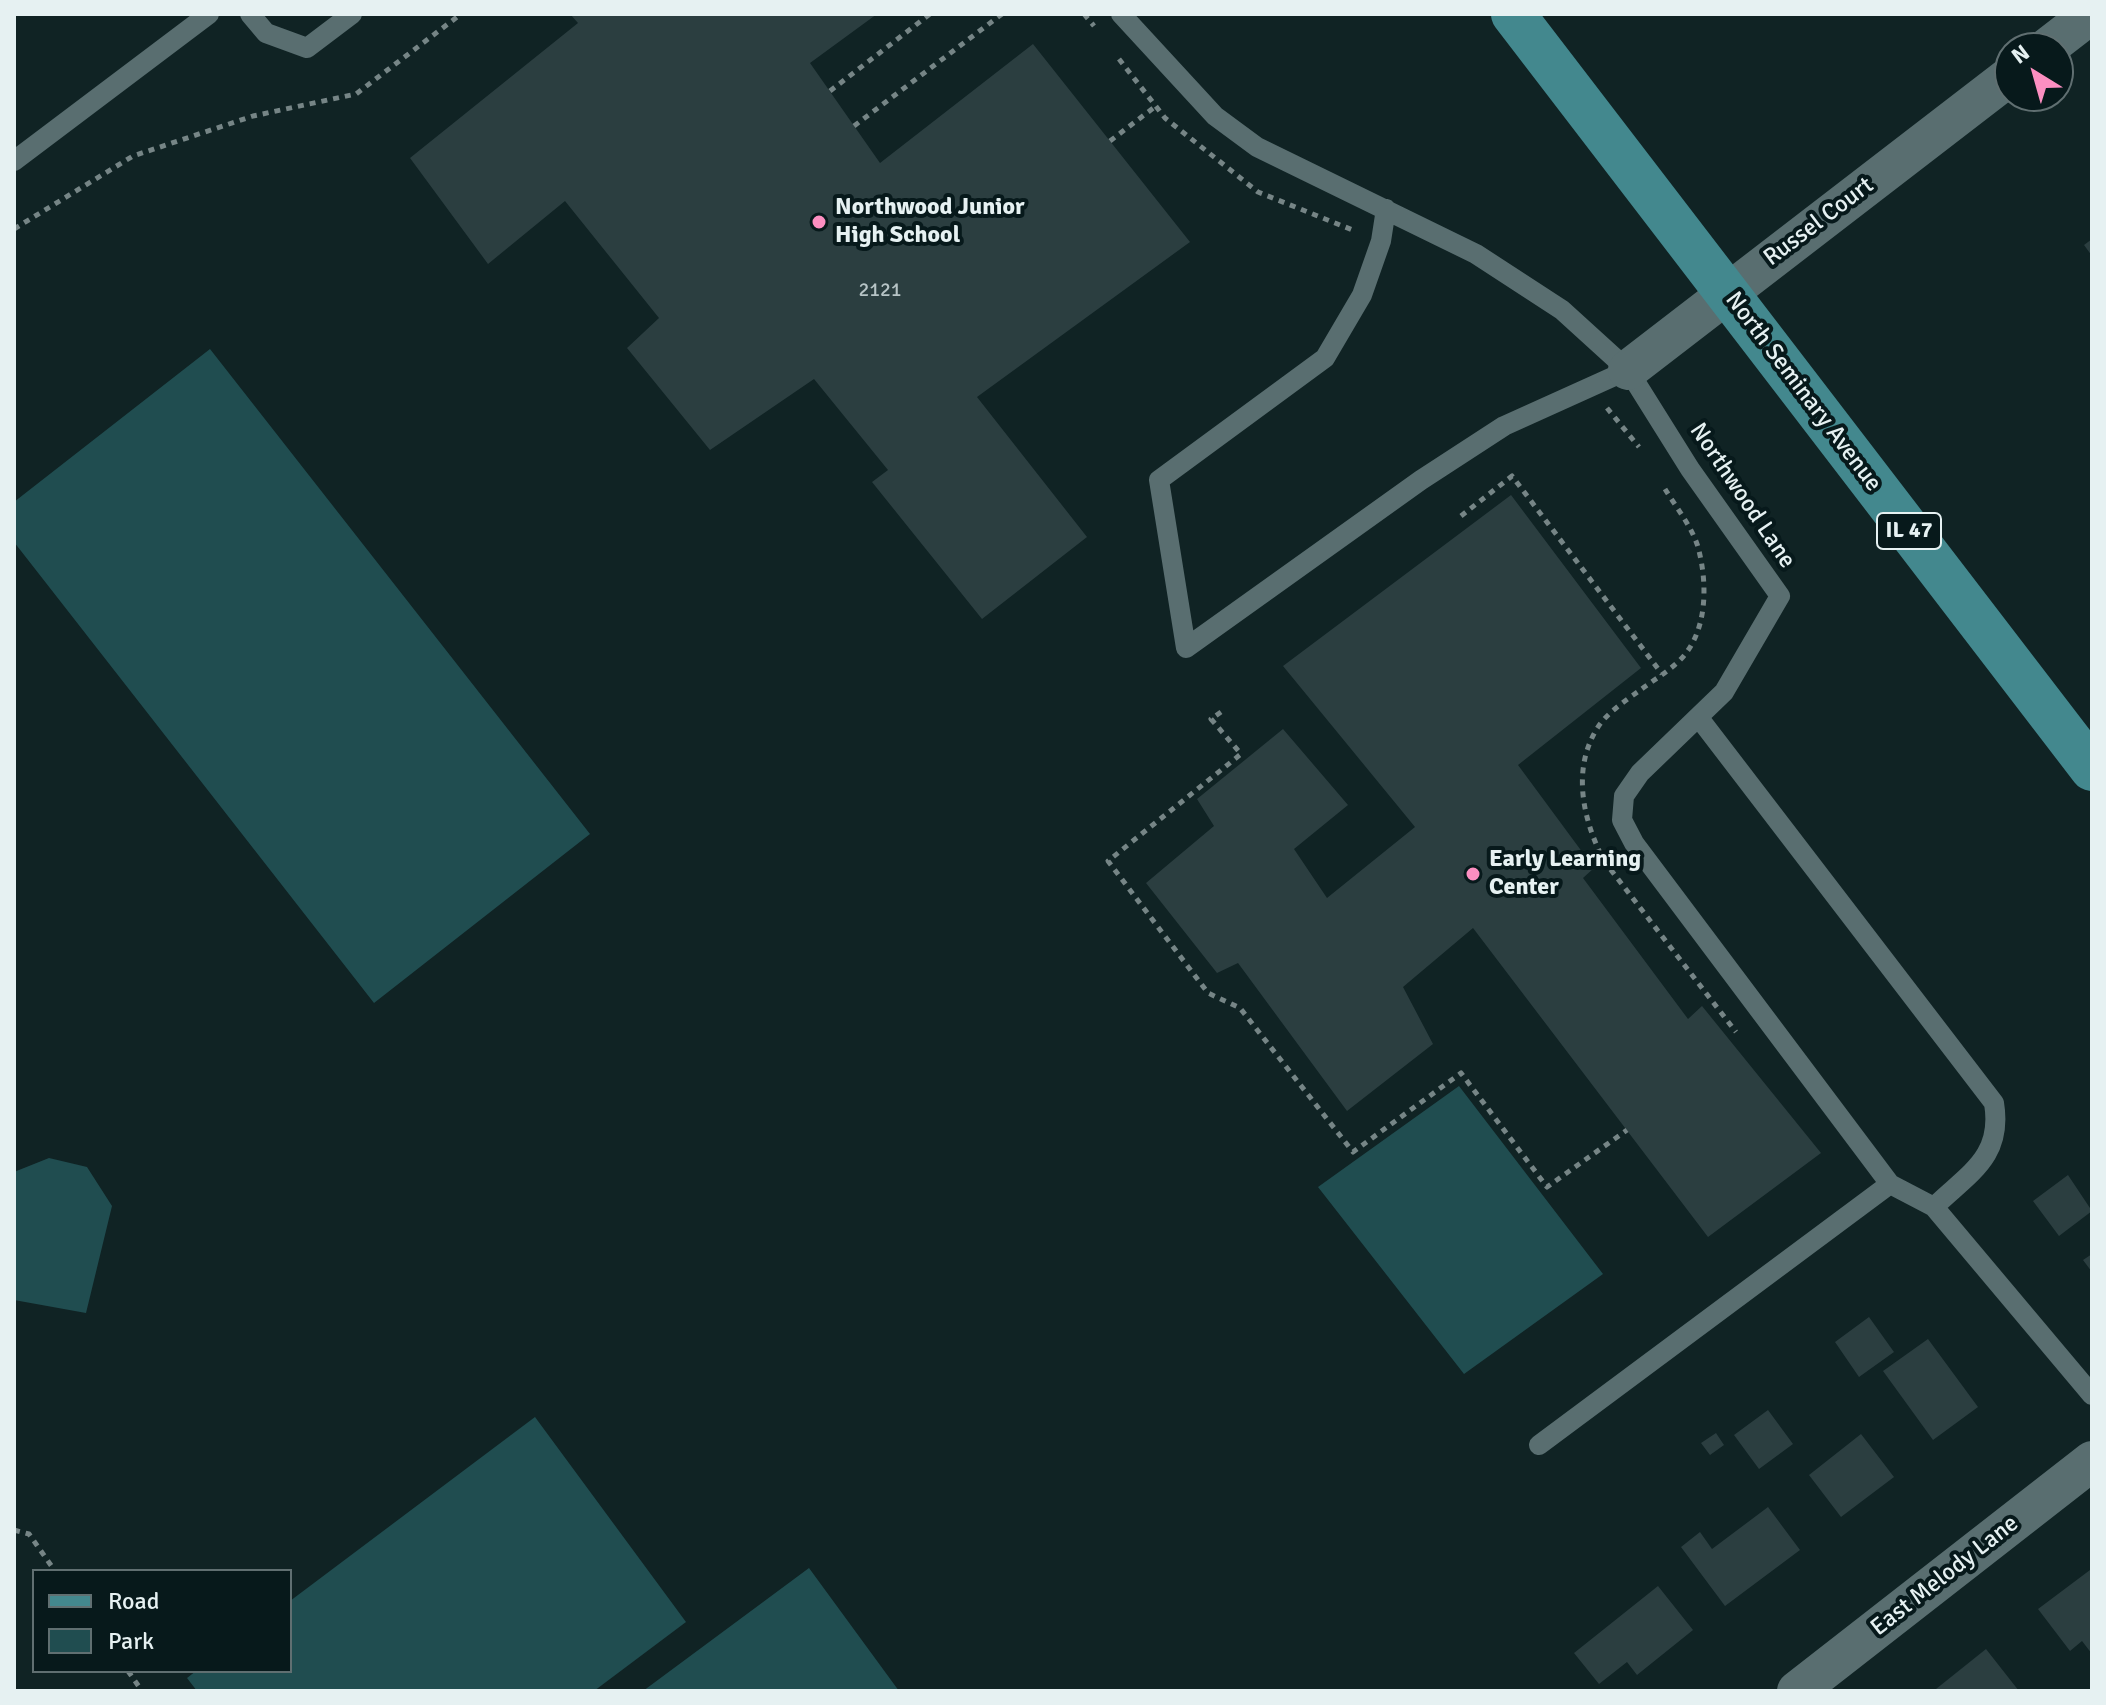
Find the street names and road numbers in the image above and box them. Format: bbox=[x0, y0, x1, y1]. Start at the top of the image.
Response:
street label: Russel Court bbox=[1758, 171, 1880, 273]
street label: North Seminary Avenue bbox=[1719, 287, 1887, 497]
street label: Northwood Lane bbox=[1683, 418, 1801, 574]
road number: IL 47 bbox=[1877, 513, 1941, 549]
street label: East Melody Lane bbox=[1866, 1509, 2024, 1643]

